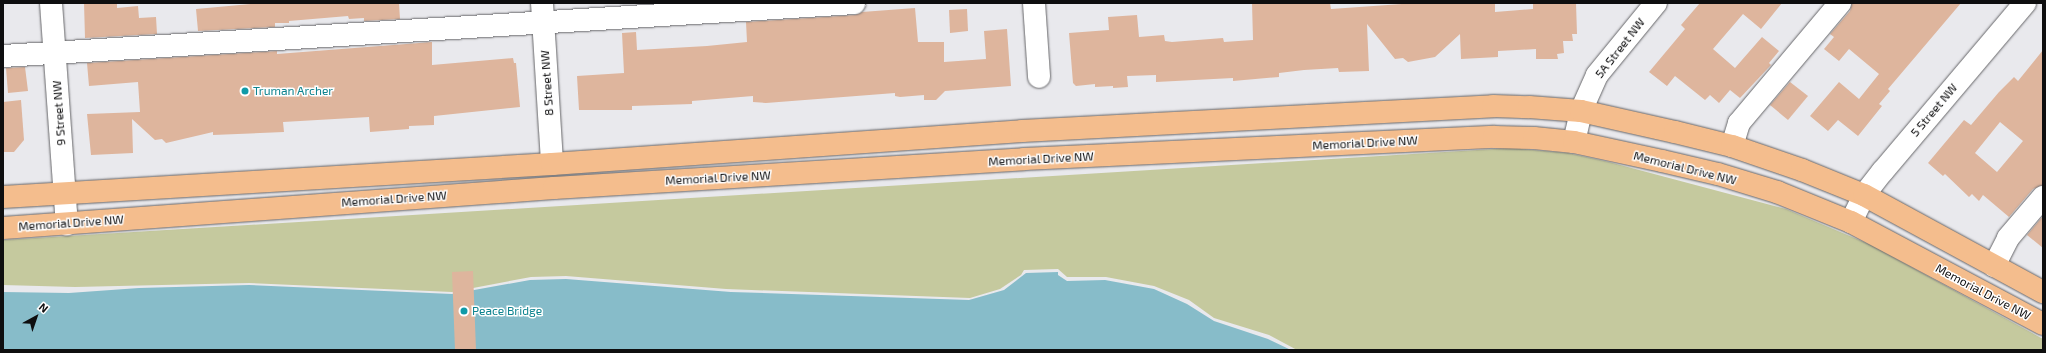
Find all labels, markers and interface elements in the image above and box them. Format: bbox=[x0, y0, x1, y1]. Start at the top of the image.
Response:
street label: 5A Street NW bbox=[1592, 15, 1648, 81]
street label: 8 Street NW bbox=[538, 50, 556, 116]
street label: 9 Street NW bbox=[50, 80, 68, 146]
street label: 5 Street NW bbox=[1908, 80, 1960, 140]
place label: Truman Archer bbox=[253, 84, 333, 98]
marker: Truman Archer bbox=[240, 86, 250, 96]
street label: Memorial Drive NW bbox=[1312, 133, 1418, 153]
street label: Memorial Drive NW bbox=[1632, 148, 1738, 188]
street label: Memorial Drive NW bbox=[988, 149, 1094, 169]
street label: Memorial Drive NW bbox=[665, 168, 771, 188]
street label: Memorial Drive NW bbox=[341, 188, 447, 210]
street label: Memorial Drive NW bbox=[18, 212, 124, 234]
street label: Memorial Drive NW bbox=[1933, 261, 2033, 323]
north arrow bbox=[16, 297, 56, 337]
text: N bbox=[37, 300, 51, 315]
place label: Peace Bridge bbox=[472, 304, 542, 318]
marker: Peace Bridge bbox=[459, 306, 469, 316]

